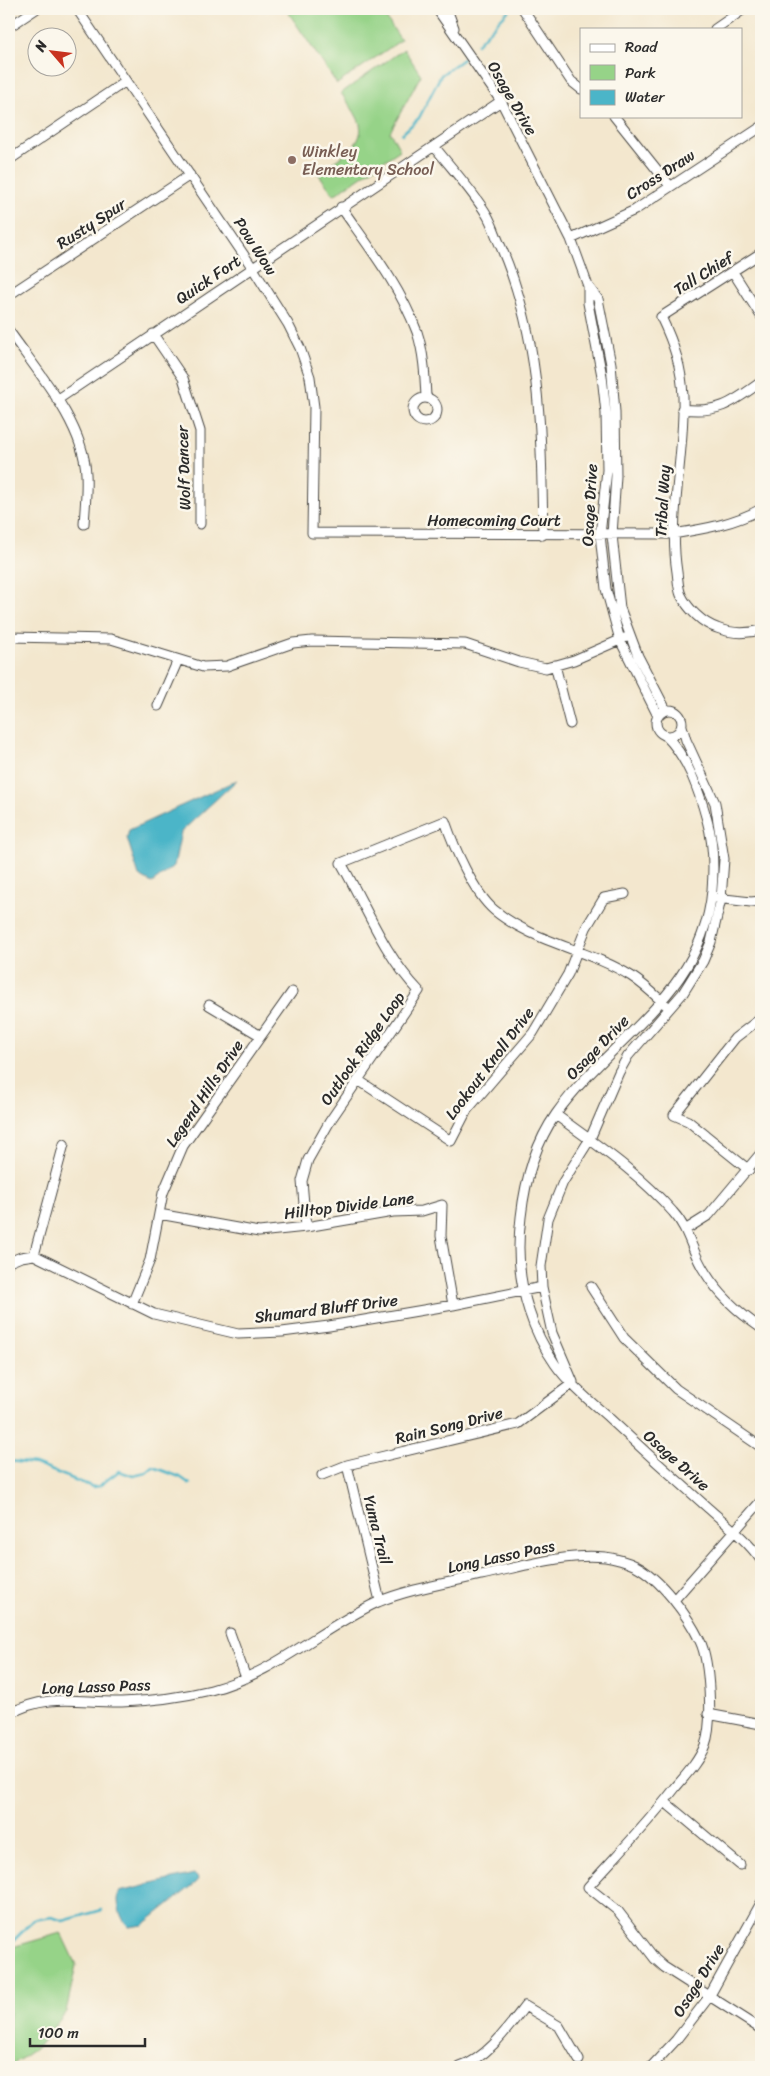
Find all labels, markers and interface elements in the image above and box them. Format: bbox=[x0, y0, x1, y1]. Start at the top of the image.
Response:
north arrow bbox=[28, 28, 78, 78]
legend bbox=[580, 28, 742, 118]
text: Road bbox=[625, 34, 658, 60]
text: N bbox=[27, 36, 54, 57]
street label: Osage Drive bbox=[479, 55, 546, 141]
text: Park bbox=[625, 60, 656, 86]
text: Water bbox=[625, 84, 665, 110]
place label: Winkley Elementary School bbox=[302, 137, 434, 184]
street label: Cross Draw bbox=[620, 141, 701, 208]
marker: Winkley Elementary School bbox=[286, 154, 298, 166]
street label: Rusty Spur bbox=[50, 189, 133, 257]
street label: Pow Wow bbox=[226, 211, 285, 281]
street label: Tall Chief bbox=[667, 243, 741, 303]
street label: Quick Fort bbox=[169, 247, 247, 312]
street label: Wolf Dancer bbox=[167, 424, 199, 511]
street label: Osage Drive bbox=[573, 463, 606, 547]
street label: Tribal Way bbox=[646, 463, 679, 538]
street label: Homecoming Court bbox=[427, 506, 561, 535]
street label: Outlook Ridge Loop bbox=[312, 985, 413, 1112]
street label: Lookout Knoll Drive bbox=[437, 1000, 542, 1126]
street label: Osage Drive bbox=[558, 1008, 636, 1087]
street label: Legend Hills Drive bbox=[157, 1033, 251, 1153]
street label: Hilltop Divide Lane bbox=[282, 1183, 416, 1228]
street label: Shumard Bluff Drive bbox=[253, 1285, 399, 1332]
street label: Rain Song Drive bbox=[392, 1398, 506, 1453]
street label: Osage Drive bbox=[636, 1422, 717, 1499]
street label: Yuma Trail bbox=[355, 1492, 400, 1568]
street label: Long Lasso Pass bbox=[445, 1531, 558, 1582]
street label: Long Lasso Pass bbox=[41, 1670, 151, 1703]
street label: Osage Drive bbox=[664, 1938, 733, 2023]
scale bar bbox=[30, 2016, 145, 2048]
text: 100 m bbox=[38, 2020, 79, 2046]

